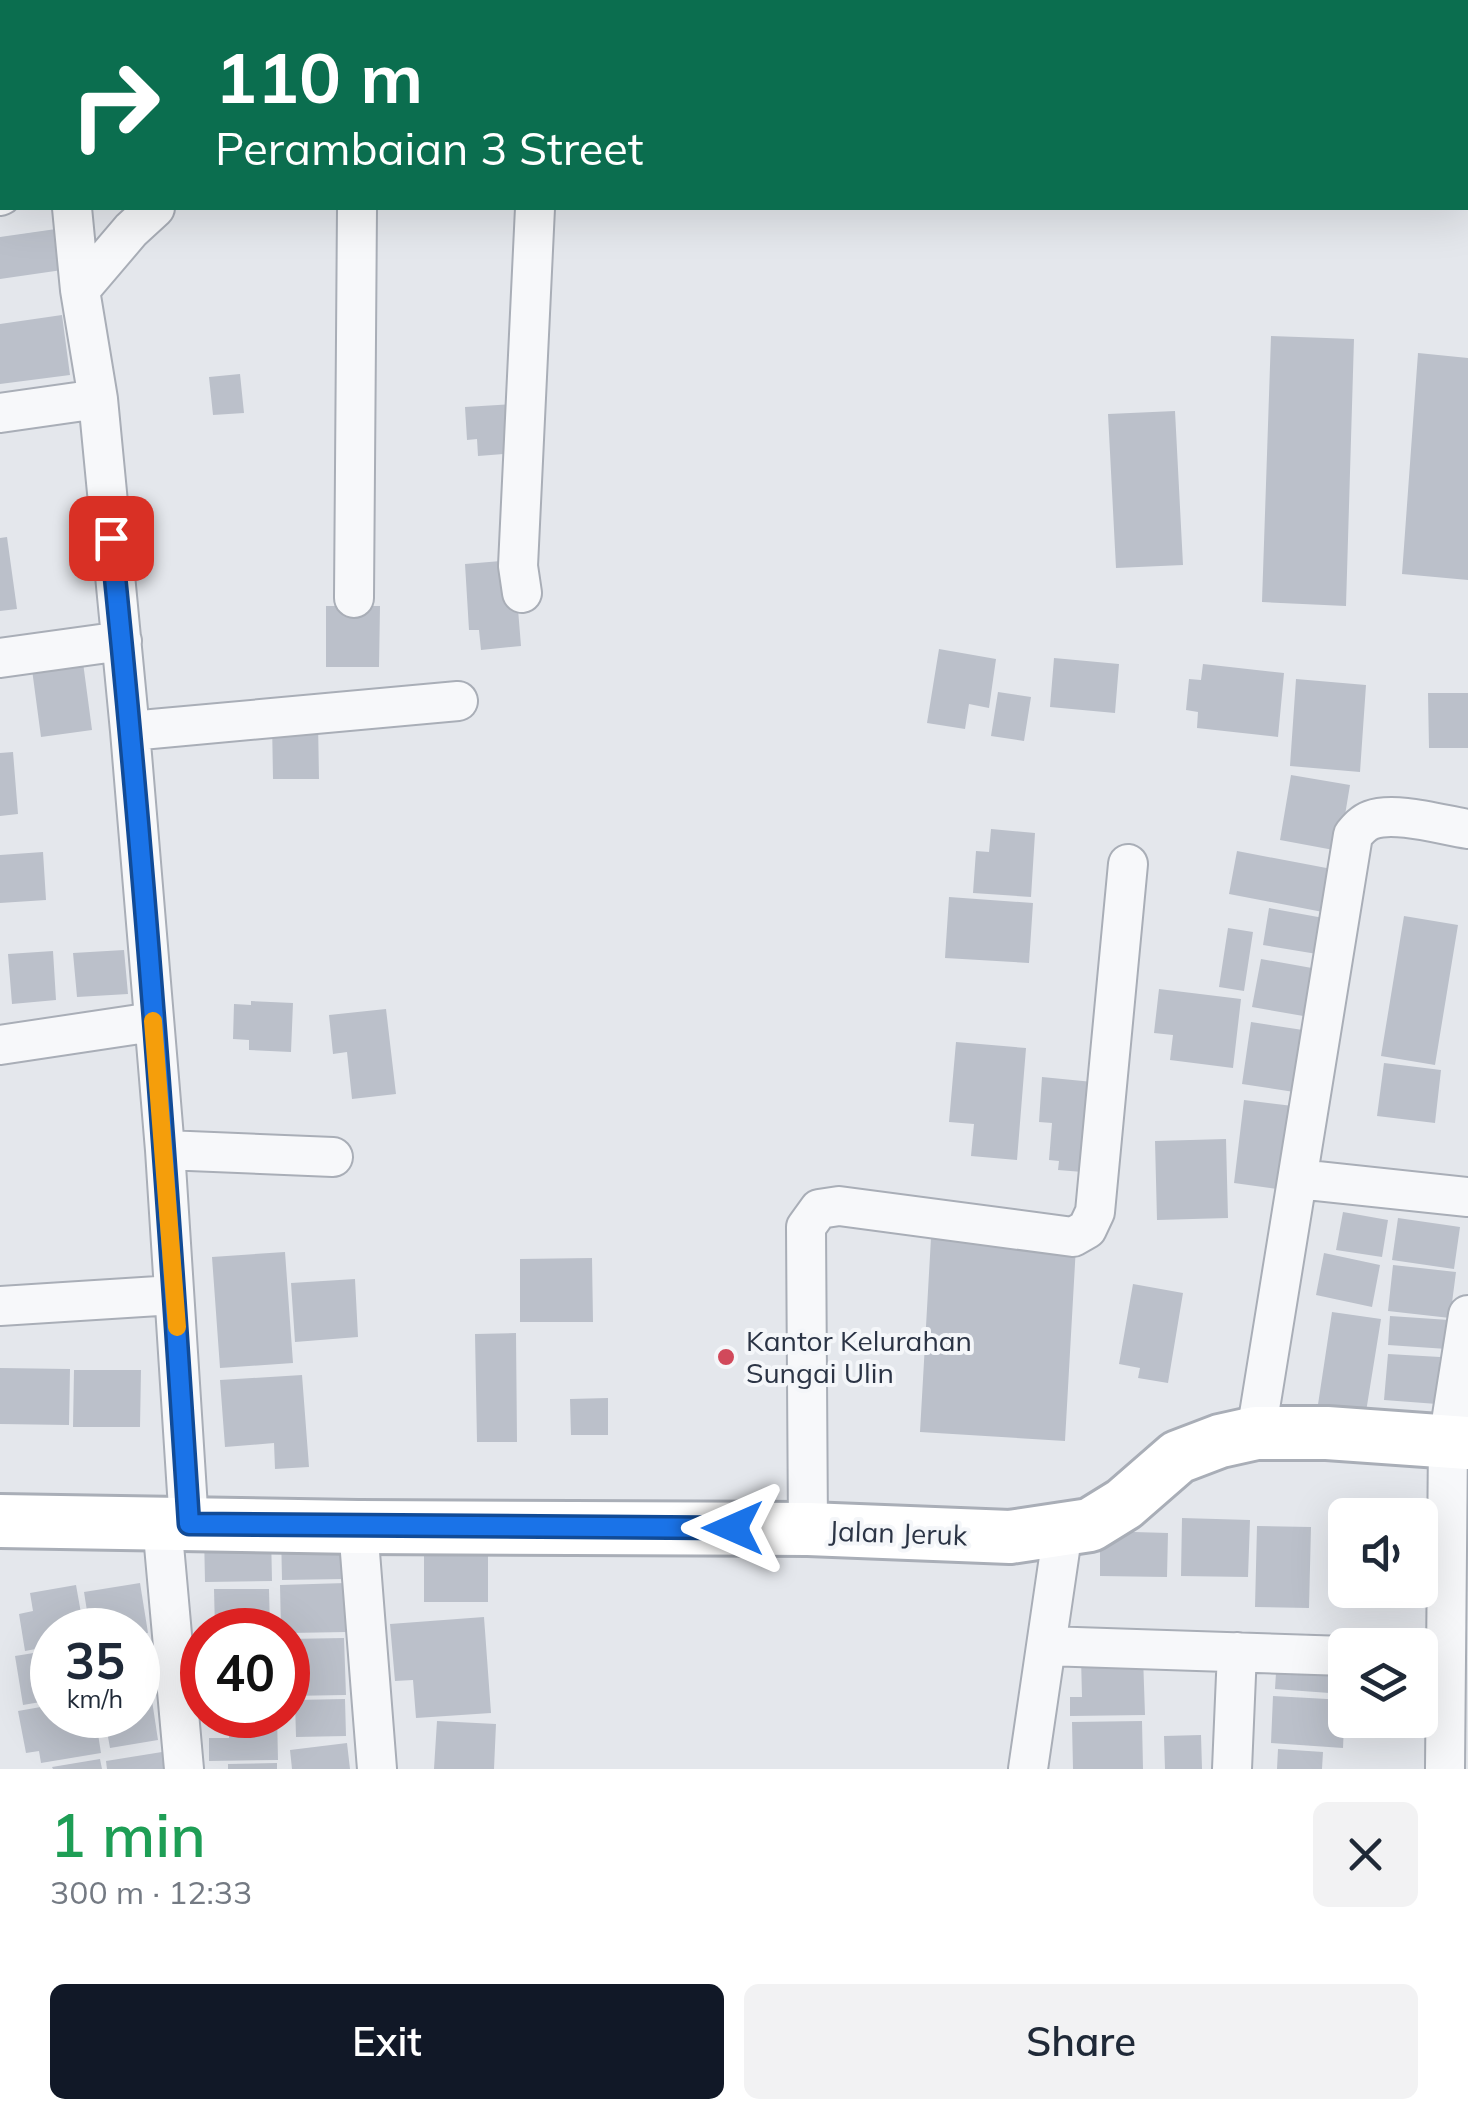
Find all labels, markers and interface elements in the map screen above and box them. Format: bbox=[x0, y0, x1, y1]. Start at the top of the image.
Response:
text: 110 m bbox=[215, 33, 423, 121]
icon: right bbox=[50, 40, 180, 170]
text: Perambaian 3 Street bbox=[215, 120, 643, 176]
pin bbox=[69, 496, 154, 581]
icon: arrive bbox=[84, 511, 139, 566]
place label: Kantor Kelurahan Sungai Ulin bbox=[746, 1323, 972, 1390]
marker: Kantor Kelurahan Sungai Ulin bbox=[715, 1346, 737, 1368]
position arrow bbox=[681, 1476, 785, 1580]
map controls bbox=[1328, 1498, 1438, 1738]
button: sound bbox=[1328, 1498, 1438, 1608]
street label: Jalan Jeruk bbox=[828, 1513, 968, 1552]
speed limit sign: 40 bbox=[180, 1608, 310, 1738]
button: layers bbox=[1328, 1628, 1438, 1738]
text: 35 bbox=[65, 1629, 125, 1692]
text: km/h bbox=[67, 1683, 123, 1714]
text: 1 min bbox=[50, 1797, 206, 1872]
button: close bbox=[1313, 1802, 1418, 1907]
text: 300 m · 12:33 bbox=[50, 1872, 252, 1912]
button: Exit bbox=[50, 1984, 724, 2099]
button: Share bbox=[744, 1984, 1418, 2099]

